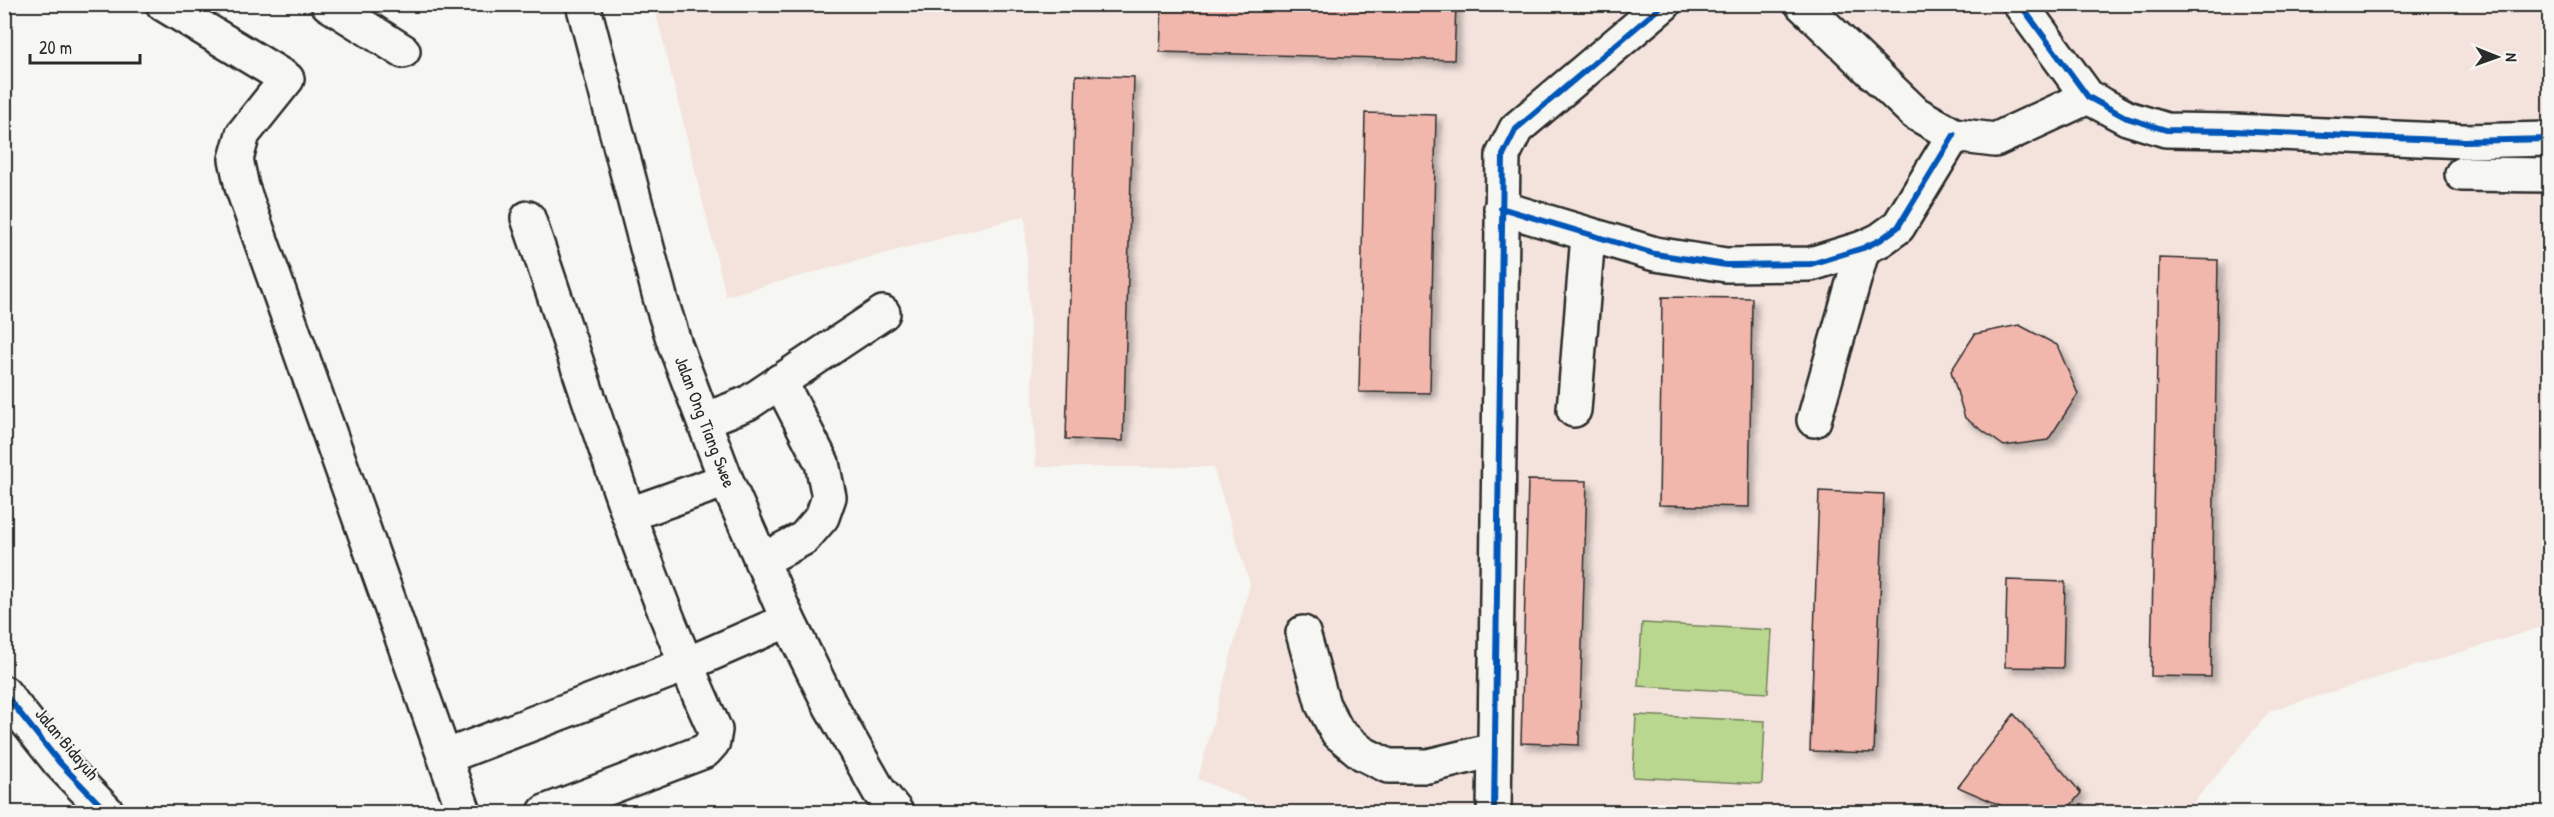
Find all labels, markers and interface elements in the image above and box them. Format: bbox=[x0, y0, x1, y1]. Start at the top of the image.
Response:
scale bar bbox=[30, 27, 140, 65]
north arrow bbox=[2467, 27, 2527, 87]
text: 20 m bbox=[39, 35, 72, 60]
text: N bbox=[2501, 53, 2523, 62]
street label: Jalan Ong Tiang Swee bbox=[669, 353, 742, 491]
street label: Jalan Bidayuh bbox=[30, 702, 105, 786]

